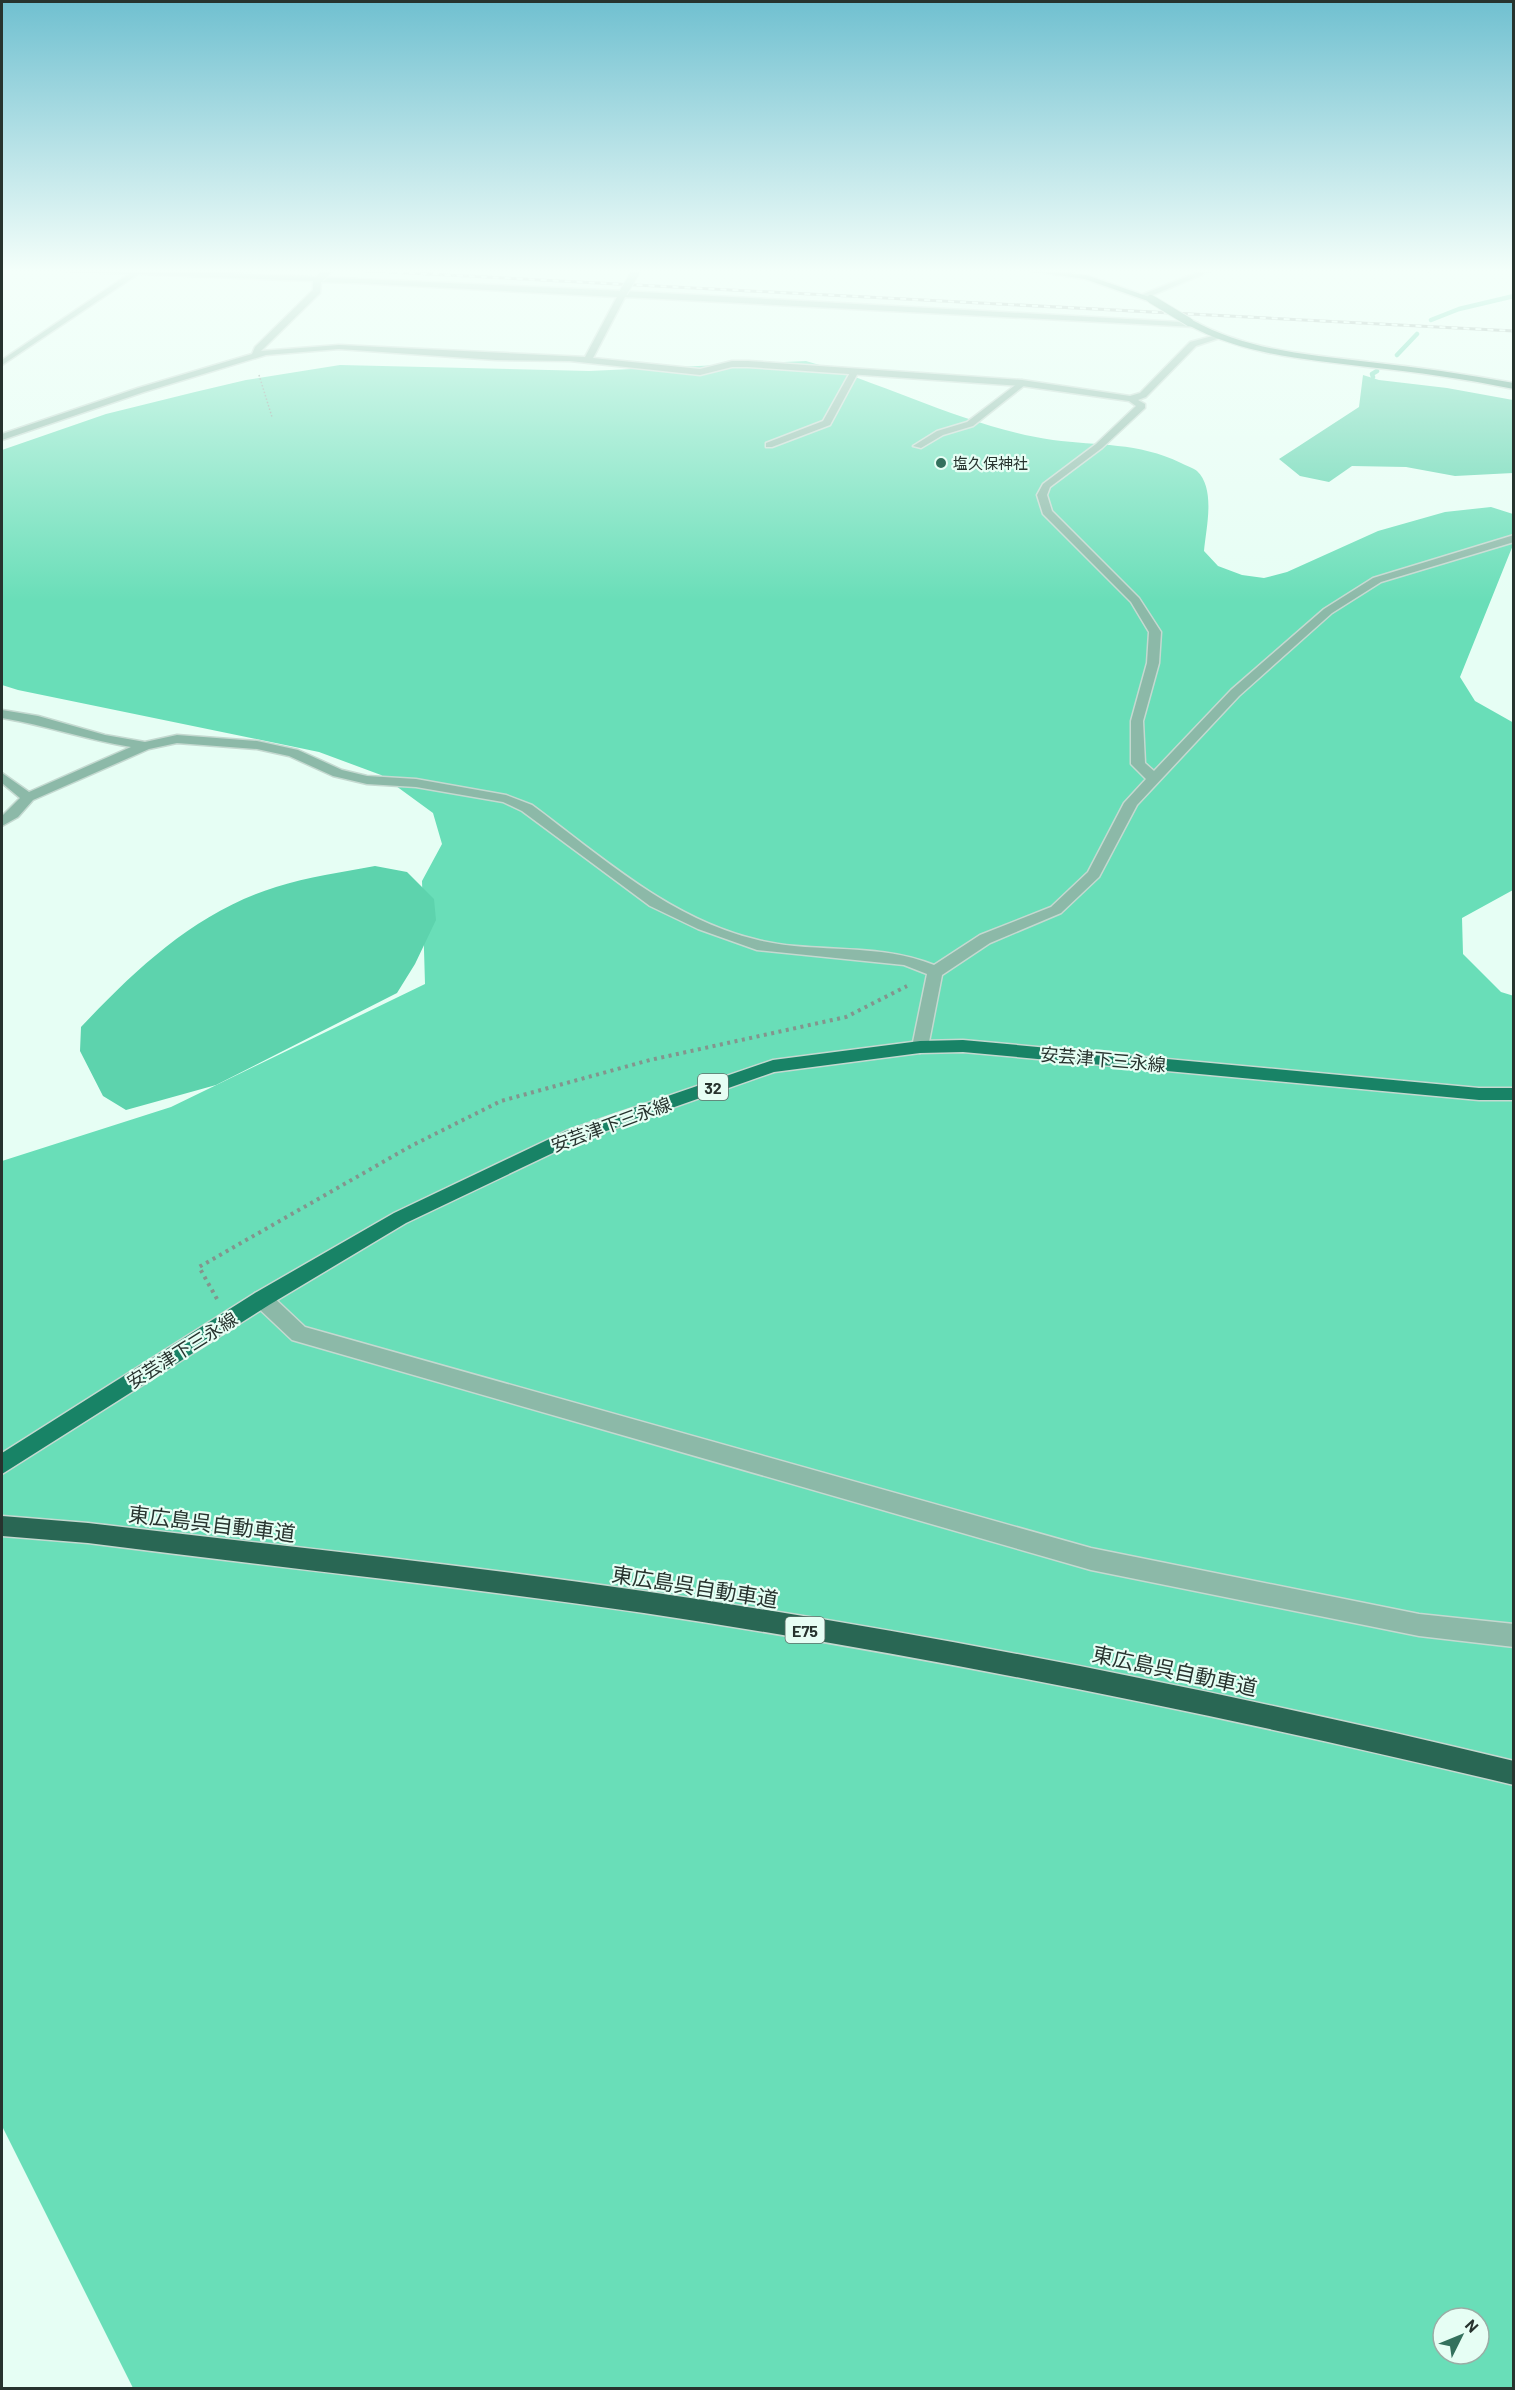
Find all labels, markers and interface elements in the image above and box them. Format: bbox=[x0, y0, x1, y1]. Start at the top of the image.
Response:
place label: 塩久保神社 bbox=[953, 454, 1028, 472]
marker: 塩久保神社 bbox=[934, 456, 948, 470]
street label: 安芸津下三永線 bbox=[1039, 1043, 1167, 1075]
road number: 32 bbox=[698, 1074, 728, 1100]
street label: 安芸津下三永線 bbox=[548, 1092, 674, 1156]
street label: 安芸津下三永線 bbox=[123, 1307, 241, 1393]
street label: 東広島呉自動車道 bbox=[127, 1500, 297, 1546]
street label: 東広島呉自動車道 bbox=[610, 1561, 780, 1611]
road number: E75 bbox=[786, 1617, 824, 1643]
street label: 東広島呉自動車道 bbox=[1090, 1640, 1260, 1700]
north arrow bbox=[1431, 2306, 1491, 2366]
text: N bbox=[1462, 2315, 1483, 2336]

